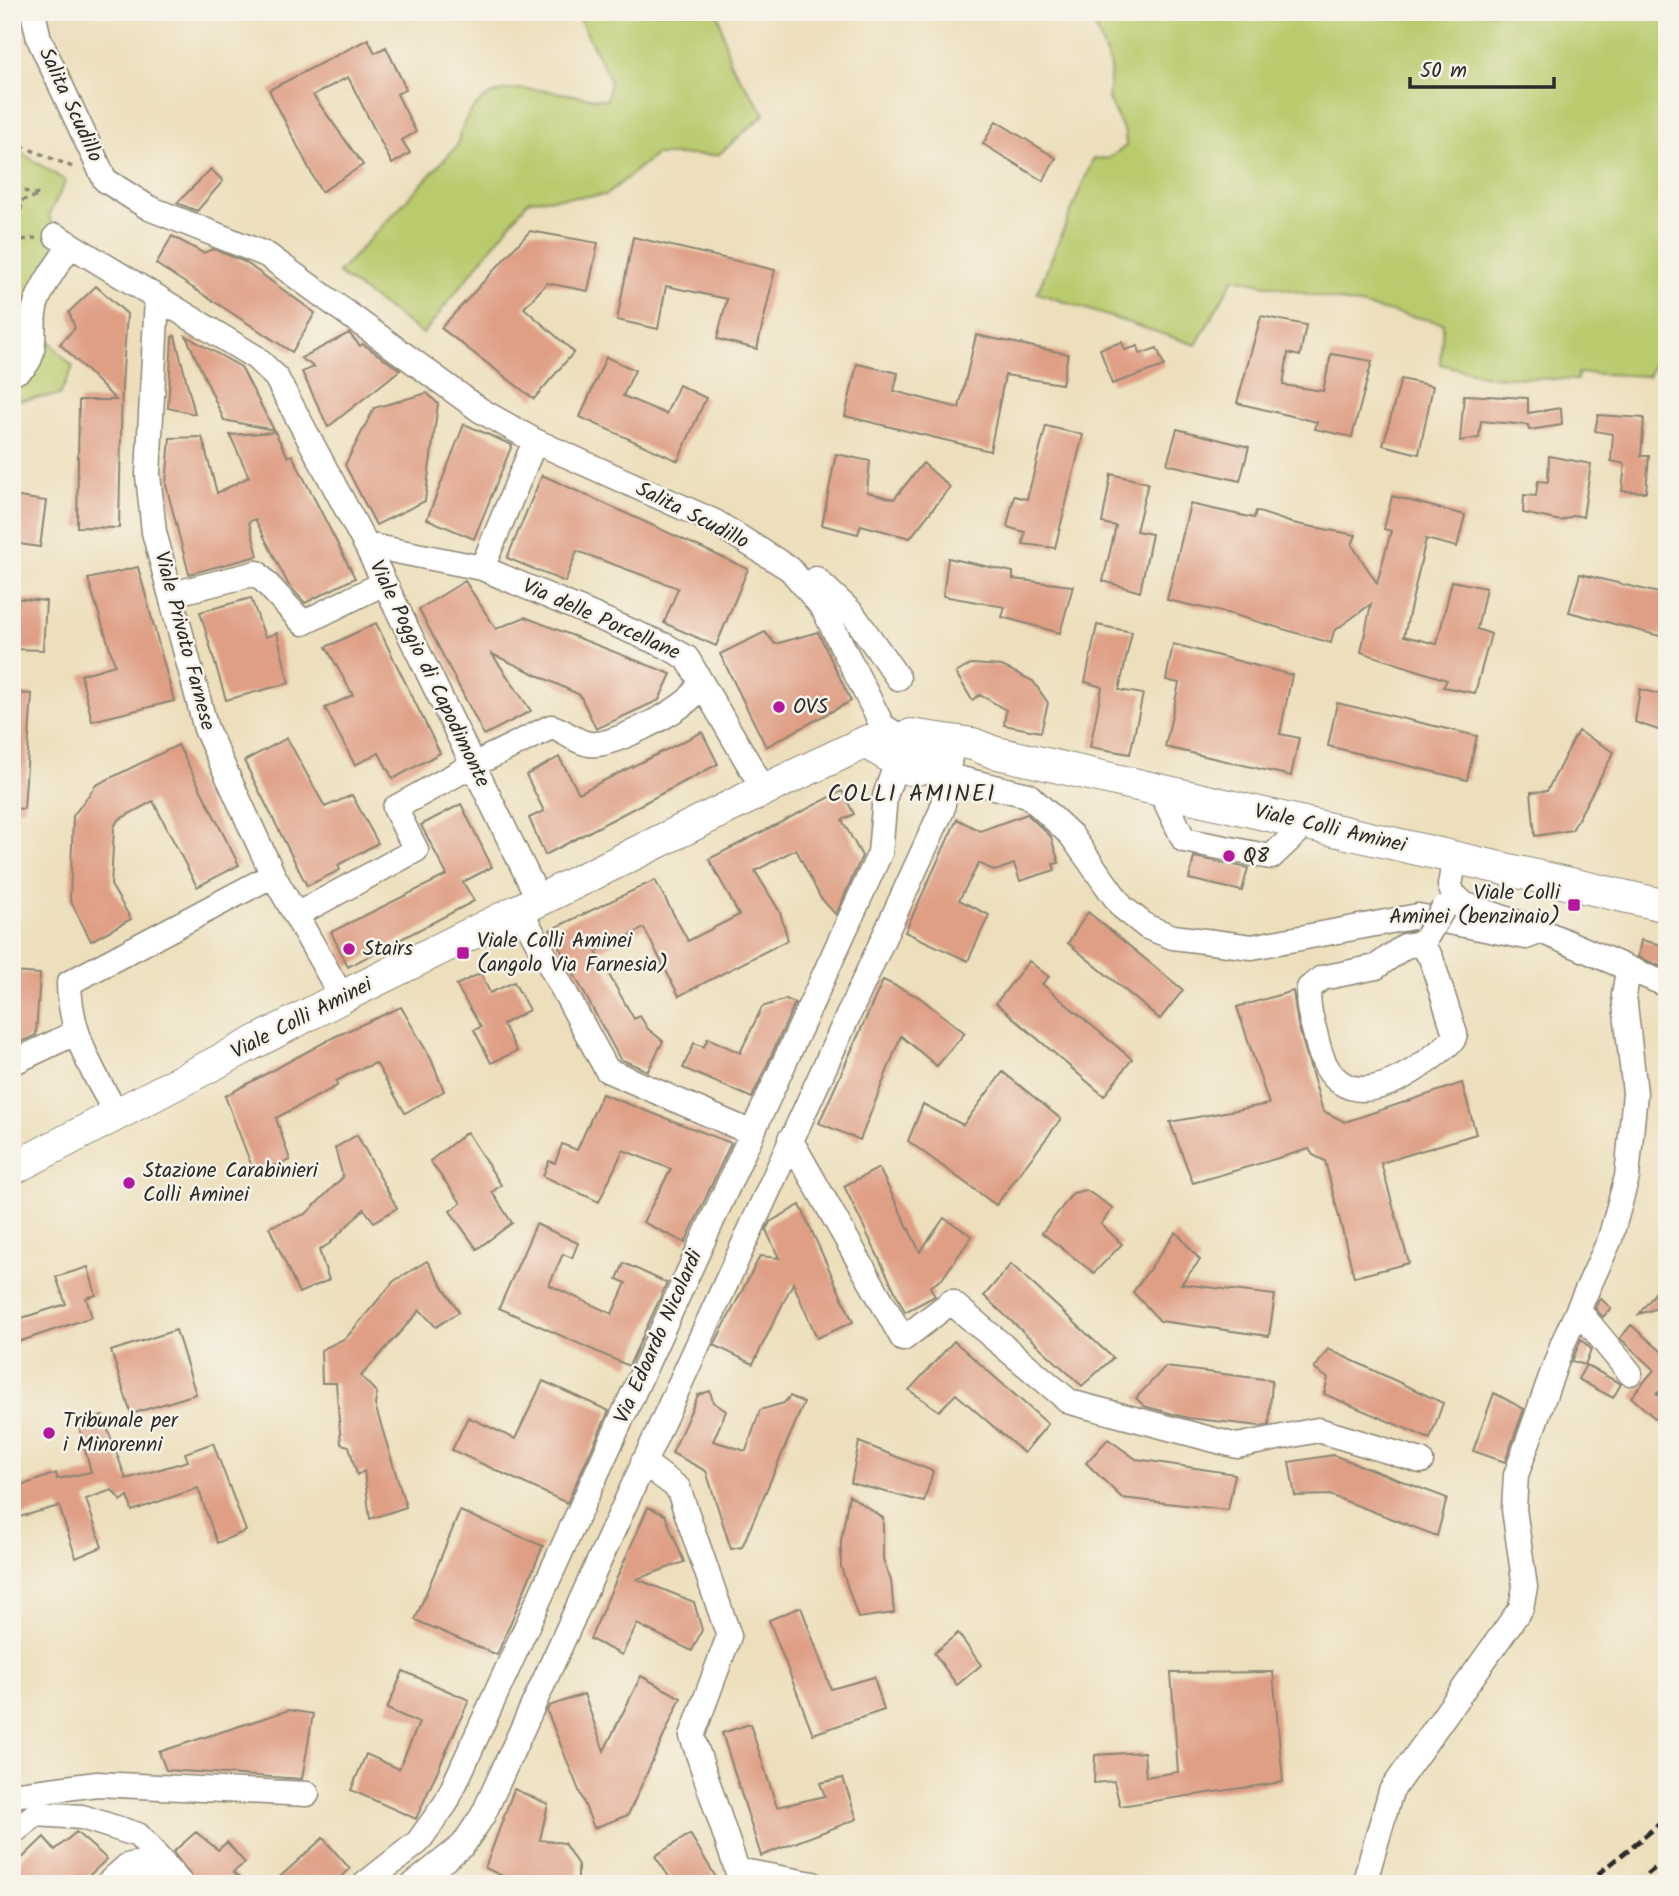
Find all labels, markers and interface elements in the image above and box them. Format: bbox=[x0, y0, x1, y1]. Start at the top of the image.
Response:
street label: Salita Scudillo bbox=[29, 42, 111, 168]
scale bar bbox=[1410, 46, 1553, 90]
text: 50 m bbox=[1420, 55, 1467, 88]
street label: Salita Scudillo bbox=[630, 473, 754, 559]
street label: Viale Privato Farnese bbox=[144, 548, 224, 735]
street label: Viale Poggio di Capodimonte bbox=[360, 555, 499, 794]
street label: Via delle Porcellane bbox=[517, 570, 686, 670]
place label: OVS bbox=[793, 691, 828, 724]
marker: OVS bbox=[771, 699, 787, 715]
district label: COLLI AMINEI bbox=[828, 777, 996, 813]
street label: Viale Colli Aminei bbox=[1251, 795, 1410, 863]
place label: Q8 bbox=[1243, 840, 1269, 873]
marker: Q8 bbox=[1221, 848, 1237, 864]
place label: Viale Colli Aminei (benzinaio) bbox=[1389, 877, 1561, 934]
marker: Viale Colli Aminei (benzinaio) bbox=[1566, 897, 1582, 913]
place label: Viale Colli Aminei (angolo Via Farnesia) bbox=[477, 925, 668, 982]
place label: Stairs bbox=[363, 933, 413, 966]
marker: Stairs bbox=[341, 941, 357, 957]
marker: Viale Colli Aminei (angolo Via Farnesia) bbox=[455, 945, 471, 961]
street label: Viale Colli Aminei bbox=[225, 969, 379, 1069]
place label: Stazione Carabinieri Colli Aminei bbox=[143, 1155, 319, 1212]
marker: Stazione Carabinieri Colli Aminei bbox=[121, 1175, 137, 1191]
street label: Via Edoardo Nicolardi bbox=[606, 1244, 713, 1429]
place label: Tribunale per i Minorenni bbox=[63, 1405, 179, 1462]
marker: Tribunale per i Minorenni bbox=[41, 1425, 57, 1441]

